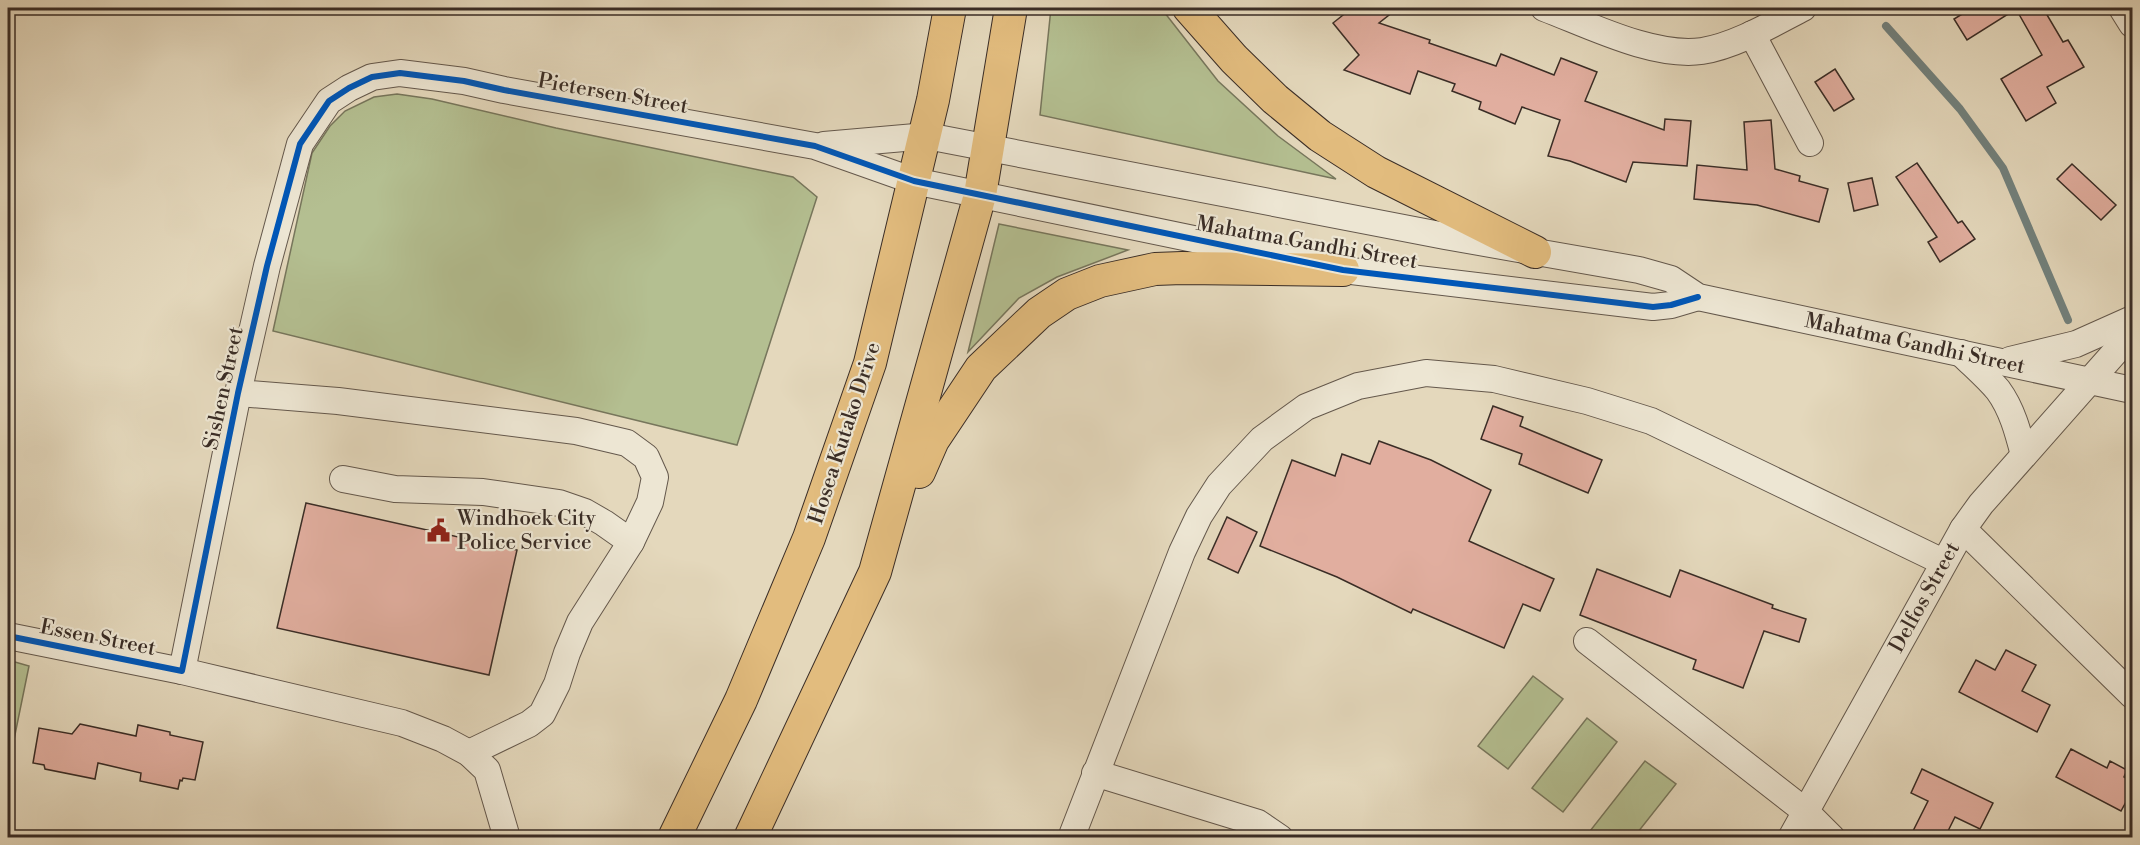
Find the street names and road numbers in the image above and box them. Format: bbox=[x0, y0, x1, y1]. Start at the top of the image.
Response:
street label: Pietersen Street bbox=[535, 68, 691, 120]
street label: Mahatma Gandhi Street bbox=[1194, 211, 1420, 275]
street label: Mahatma Gandhi Street bbox=[1802, 308, 2028, 380]
street label: Sishen Street bbox=[198, 324, 250, 452]
street label: Hosea Kutako Drive bbox=[803, 339, 887, 528]
street label: Delfos Street bbox=[1884, 537, 1966, 657]
street label: Essen Street bbox=[38, 614, 158, 662]

